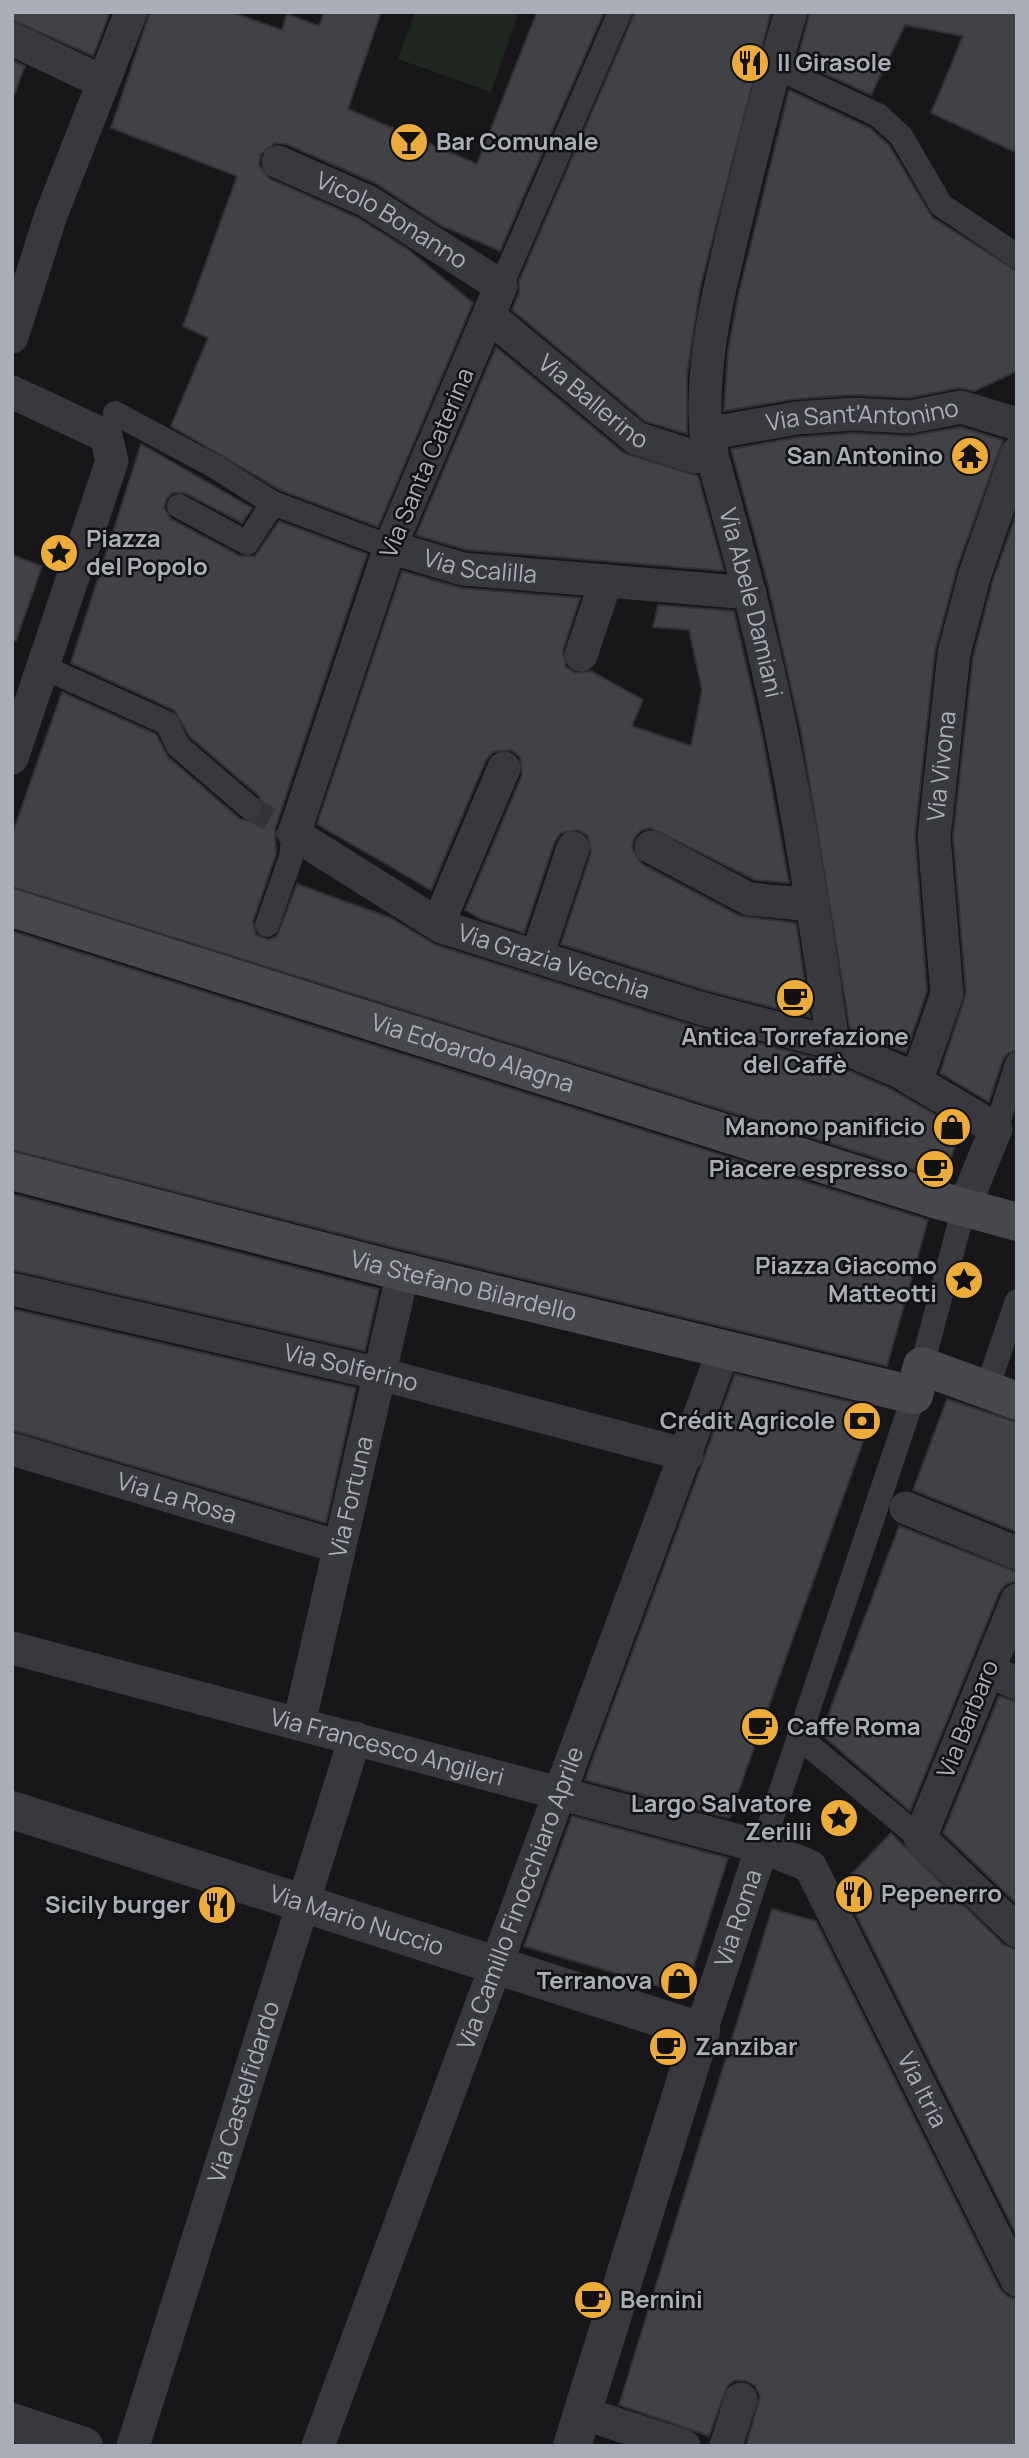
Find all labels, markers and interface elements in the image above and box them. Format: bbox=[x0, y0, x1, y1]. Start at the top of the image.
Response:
restaurant icon: Il Girasole bbox=[729, 42, 771, 84]
place label: Il Girasole bbox=[777, 45, 892, 78]
bar icon: Bar Comunale bbox=[388, 121, 430, 163]
place label: Bar Comunale bbox=[436, 124, 599, 157]
street label: Vicolo Bonanno bbox=[311, 163, 475, 276]
street label: Via Ballerino bbox=[532, 346, 652, 456]
street label: Via Santa Caterina bbox=[371, 362, 481, 562]
street label: Via Sant'Antonino bbox=[763, 390, 961, 438]
temple icon: San Antonino bbox=[949, 435, 991, 477]
place label: San Antonino bbox=[787, 438, 943, 471]
street label: Via Abele Damiani bbox=[712, 504, 792, 700]
place label: Piazza del Popolo bbox=[86, 521, 208, 582]
place icon: Piazza del Popolo bbox=[38, 532, 80, 574]
street label: Via Scalilla bbox=[420, 540, 538, 590]
street label: Via Vivona bbox=[918, 709, 963, 823]
street label: Via Grazia Vecchia bbox=[454, 915, 654, 1006]
cafe icon: Antica Torrefazione del Caffè bbox=[774, 977, 816, 1019]
street label: Via Edoardo Alagna bbox=[368, 1004, 579, 1099]
place label: Antica Torrefazione del Caffè bbox=[681, 1019, 909, 1080]
shop icon: Manono panificio bbox=[931, 1106, 973, 1148]
place label: Manono panificio bbox=[725, 1109, 925, 1142]
cafe icon: Piacere espresso bbox=[914, 1148, 956, 1190]
place label: Piacere espresso bbox=[709, 1151, 908, 1184]
street label: Via Stefano Bilardello bbox=[347, 1241, 580, 1328]
place label: Piazza Giacomo Matteotti bbox=[755, 1248, 937, 1309]
place icon: Piazza Giacomo Matteotti bbox=[943, 1259, 985, 1301]
street label: Via Solferino bbox=[281, 1334, 422, 1398]
bank icon: Crédit Agricole bbox=[841, 1400, 883, 1442]
place label: Crédit Agricole bbox=[660, 1403, 835, 1436]
street label: Via Fortuna bbox=[320, 1433, 380, 1561]
street label: Via La Rosa bbox=[113, 1463, 241, 1530]
street label: Via Barbaro bbox=[928, 1654, 1005, 1782]
street label: Via Francesco Angileri bbox=[267, 1699, 508, 1793]
cafe icon: Caffe Roma bbox=[739, 1706, 781, 1748]
place label: Caffe Roma bbox=[787, 1709, 921, 1742]
street label: Via Camillo Finocchiaro Aprile bbox=[448, 1742, 590, 2054]
place label: Largo Salvatore Zerilli bbox=[631, 1786, 812, 1847]
place icon: Largo Salvatore Zerilli bbox=[818, 1797, 860, 1839]
street label: Via Roma bbox=[705, 1865, 769, 1971]
restaurant icon: Pepenerro bbox=[833, 1873, 875, 1915]
street label: Via Mario Nuccio bbox=[266, 1876, 448, 1962]
place label: Pepenerro bbox=[881, 1876, 1002, 1909]
restaurant icon: Sicily burger bbox=[196, 1884, 238, 1926]
place label: Sicily burger bbox=[45, 1887, 190, 1920]
shop icon: Terranova bbox=[658, 1960, 700, 2002]
place label: Terranova bbox=[537, 1963, 652, 1996]
street label: Via Castelfidardo bbox=[199, 1997, 287, 2186]
cafe icon: Zanzibar bbox=[647, 2026, 689, 2068]
place label: Zanzibar bbox=[695, 2029, 797, 2062]
street label: Via Itria bbox=[891, 2046, 956, 2133]
cafe icon: Bernini bbox=[572, 2279, 614, 2321]
place label: Bernini bbox=[620, 2282, 703, 2315]

